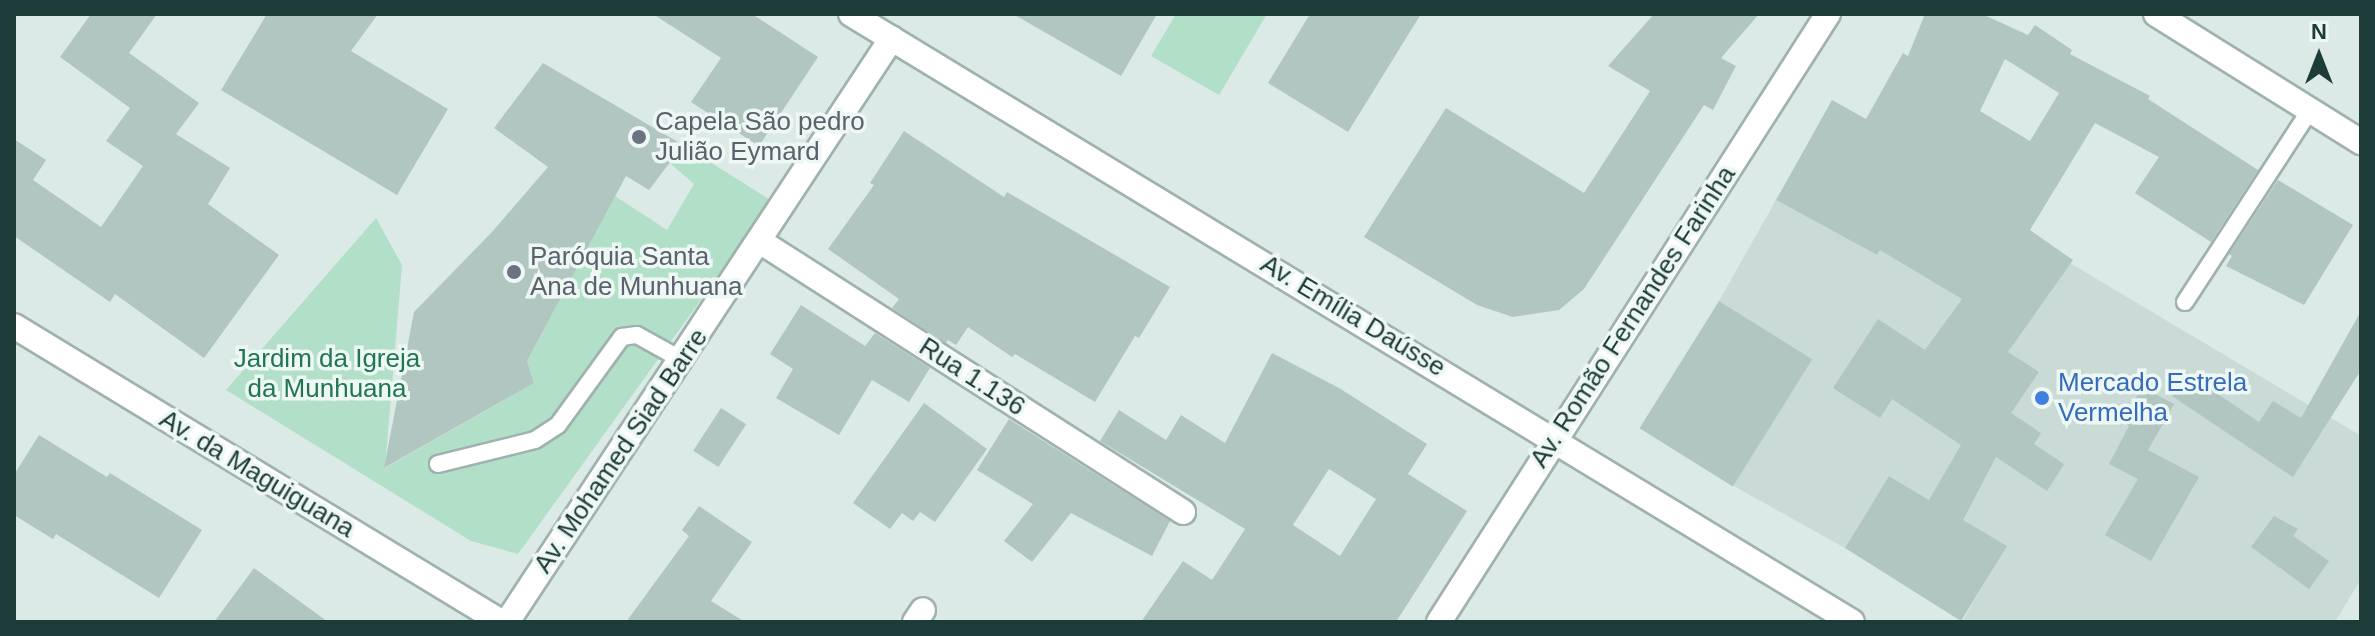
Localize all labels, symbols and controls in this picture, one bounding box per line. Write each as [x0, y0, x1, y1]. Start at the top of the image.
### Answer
north arrow [2279, 16, 2359, 96]
text: N [2311, 19, 2327, 44]
place label: Capela São pedro Julião Eymard [655, 106, 865, 168]
marker: Capela São pedro Julião Eymard [630, 128, 648, 146]
street label: Av. Romão Fernandes Farinha [1524, 160, 1742, 474]
place label: Paróquia Santa Ana de Munhuana [530, 241, 743, 302]
street label: Av. Emília Daússe [1255, 249, 1451, 383]
marker: Paróquia Santa Ana de Munhuana [505, 263, 523, 281]
street label: Av. Mohamed Siad Barre [528, 323, 714, 579]
street label: Rua 1.136 [913, 331, 1031, 423]
park label: Jardim da Igreja da Munhuana [234, 343, 420, 404]
place label: Mercado Estrela Vermelha [2058, 367, 2247, 428]
marker: Mercado Estrela Vermelha [2033, 389, 2051, 407]
street label: Av. da Maguiguana [154, 404, 360, 544]

